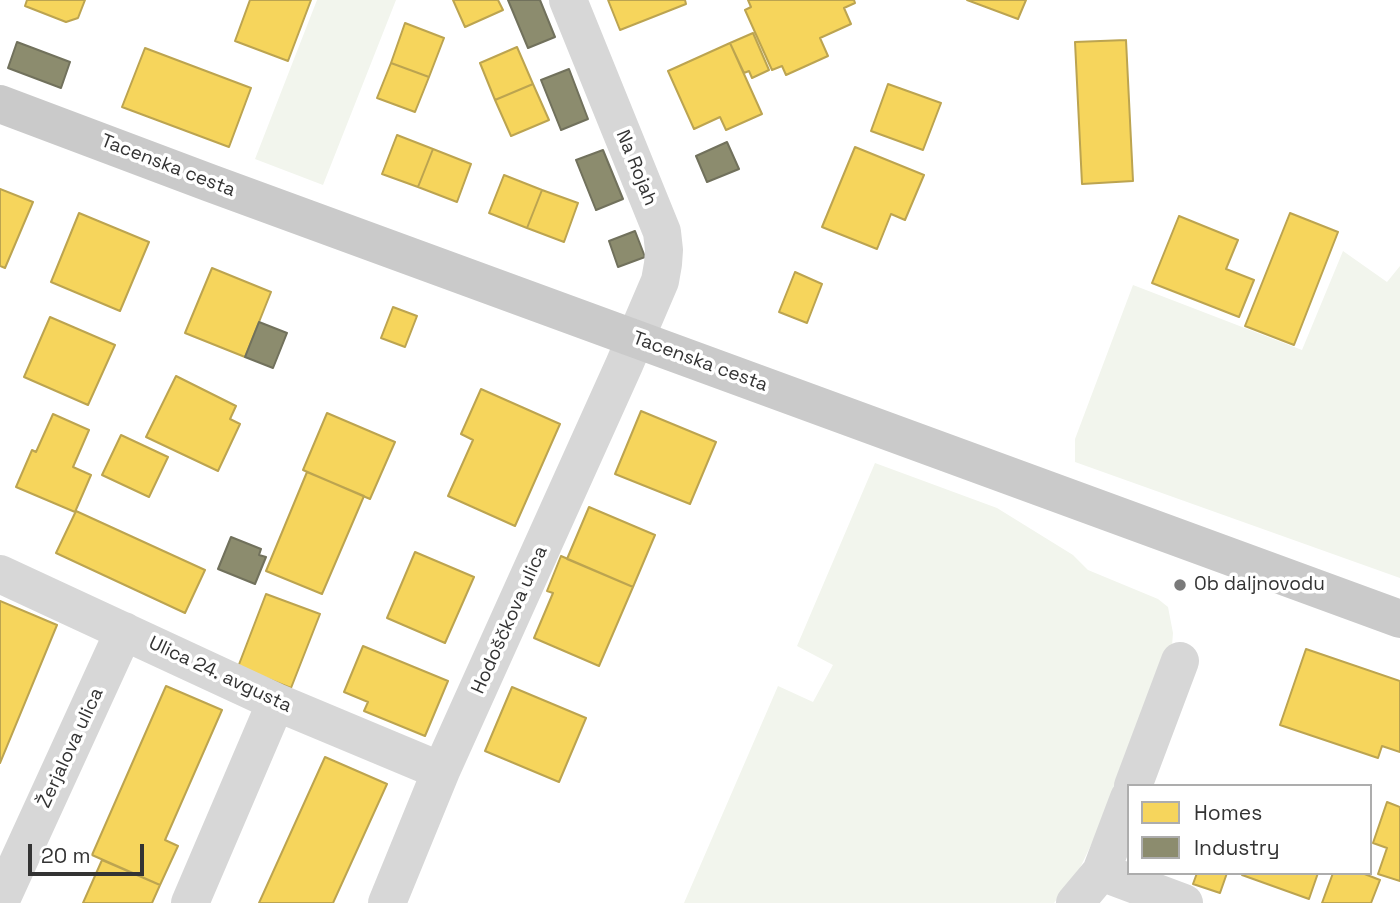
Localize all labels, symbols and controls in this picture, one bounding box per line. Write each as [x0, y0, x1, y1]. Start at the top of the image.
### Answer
street label: Na Rojah [611, 127, 661, 209]
street label: Tacenska cesta [98, 130, 238, 202]
street label: Tacenska cesta [629, 327, 771, 397]
street label: Hodoščkova ulica [467, 542, 553, 698]
place label: Ob daljnovodu [1194, 574, 1325, 596]
marker: Ob daljnovodu [1172, 577, 1188, 593]
street label: Ulica 24. avgusta [145, 632, 295, 718]
street label: Žerjalova ulica [33, 684, 109, 812]
legend [1127, 784, 1372, 875]
text: Homes [1194, 799, 1262, 826]
scale bar [32, 830, 147, 874]
text: Industry [1194, 834, 1280, 861]
text: 20 m [41, 842, 91, 869]

